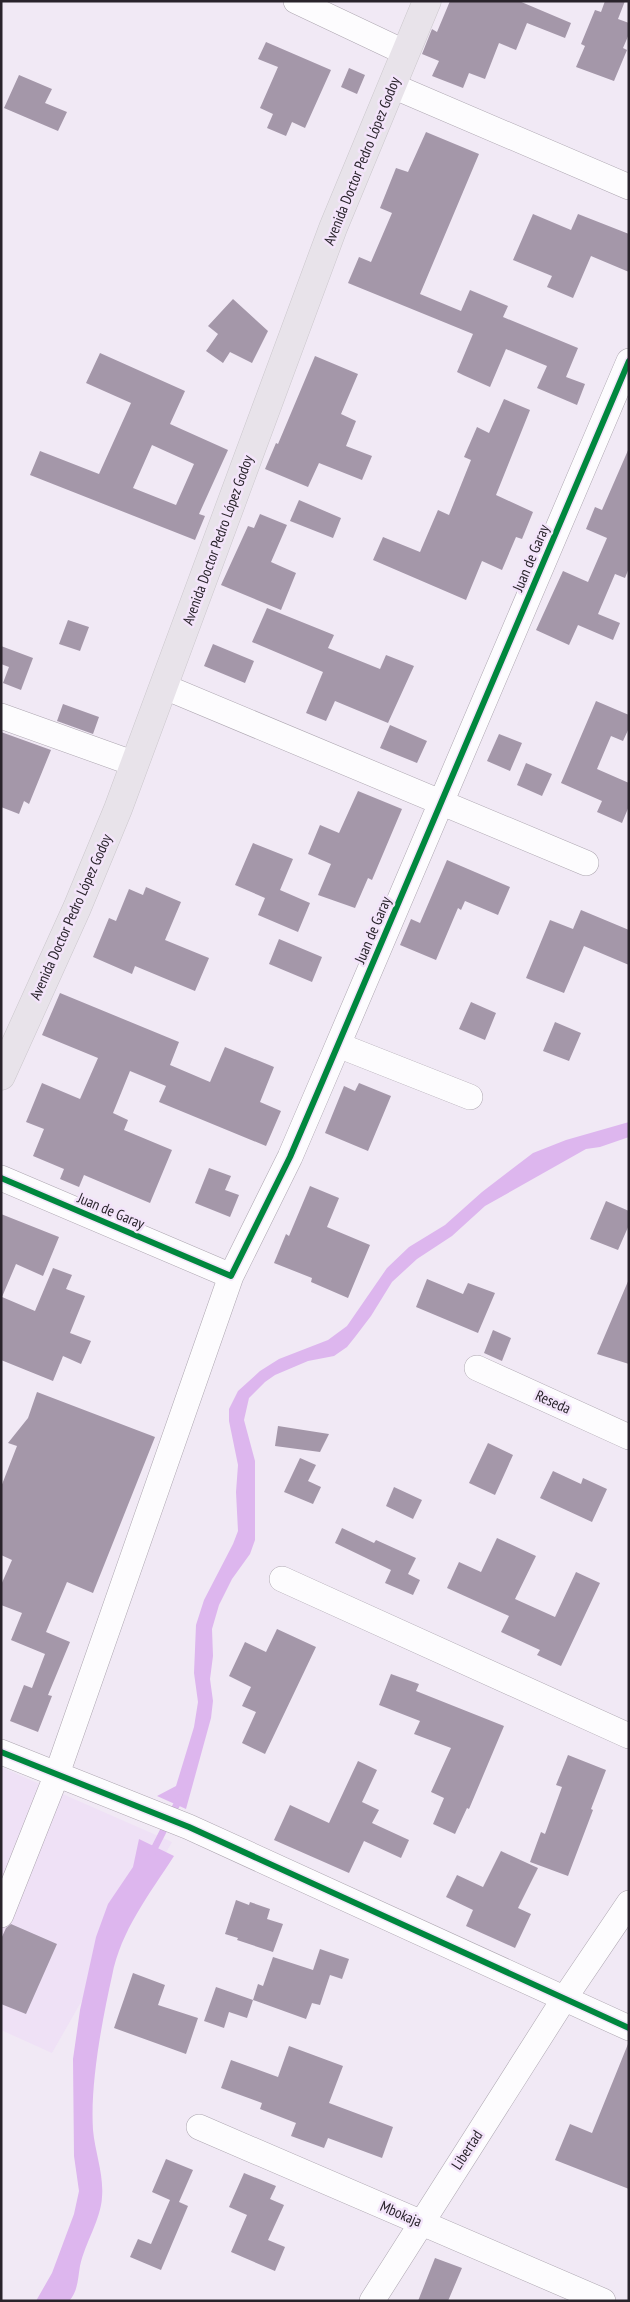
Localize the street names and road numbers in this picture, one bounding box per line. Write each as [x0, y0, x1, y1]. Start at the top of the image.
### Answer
street label: Avenida Doctor Pedro López Godoy [319, 74, 404, 248]
street label: Avenida Doctor Pedro López Godoy [178, 452, 257, 627]
street label: Juan de Garay [508, 521, 553, 595]
street label: Avenida Doctor Pedro López Godoy [25, 831, 116, 1003]
street label: Juan de Garay [350, 893, 395, 967]
street label: Juan de Garay [74, 1188, 148, 1233]
street label: Reseda [533, 1385, 574, 1418]
street label: Libertad [447, 2126, 486, 2173]
street label: Mbokaja [377, 2196, 425, 2231]

